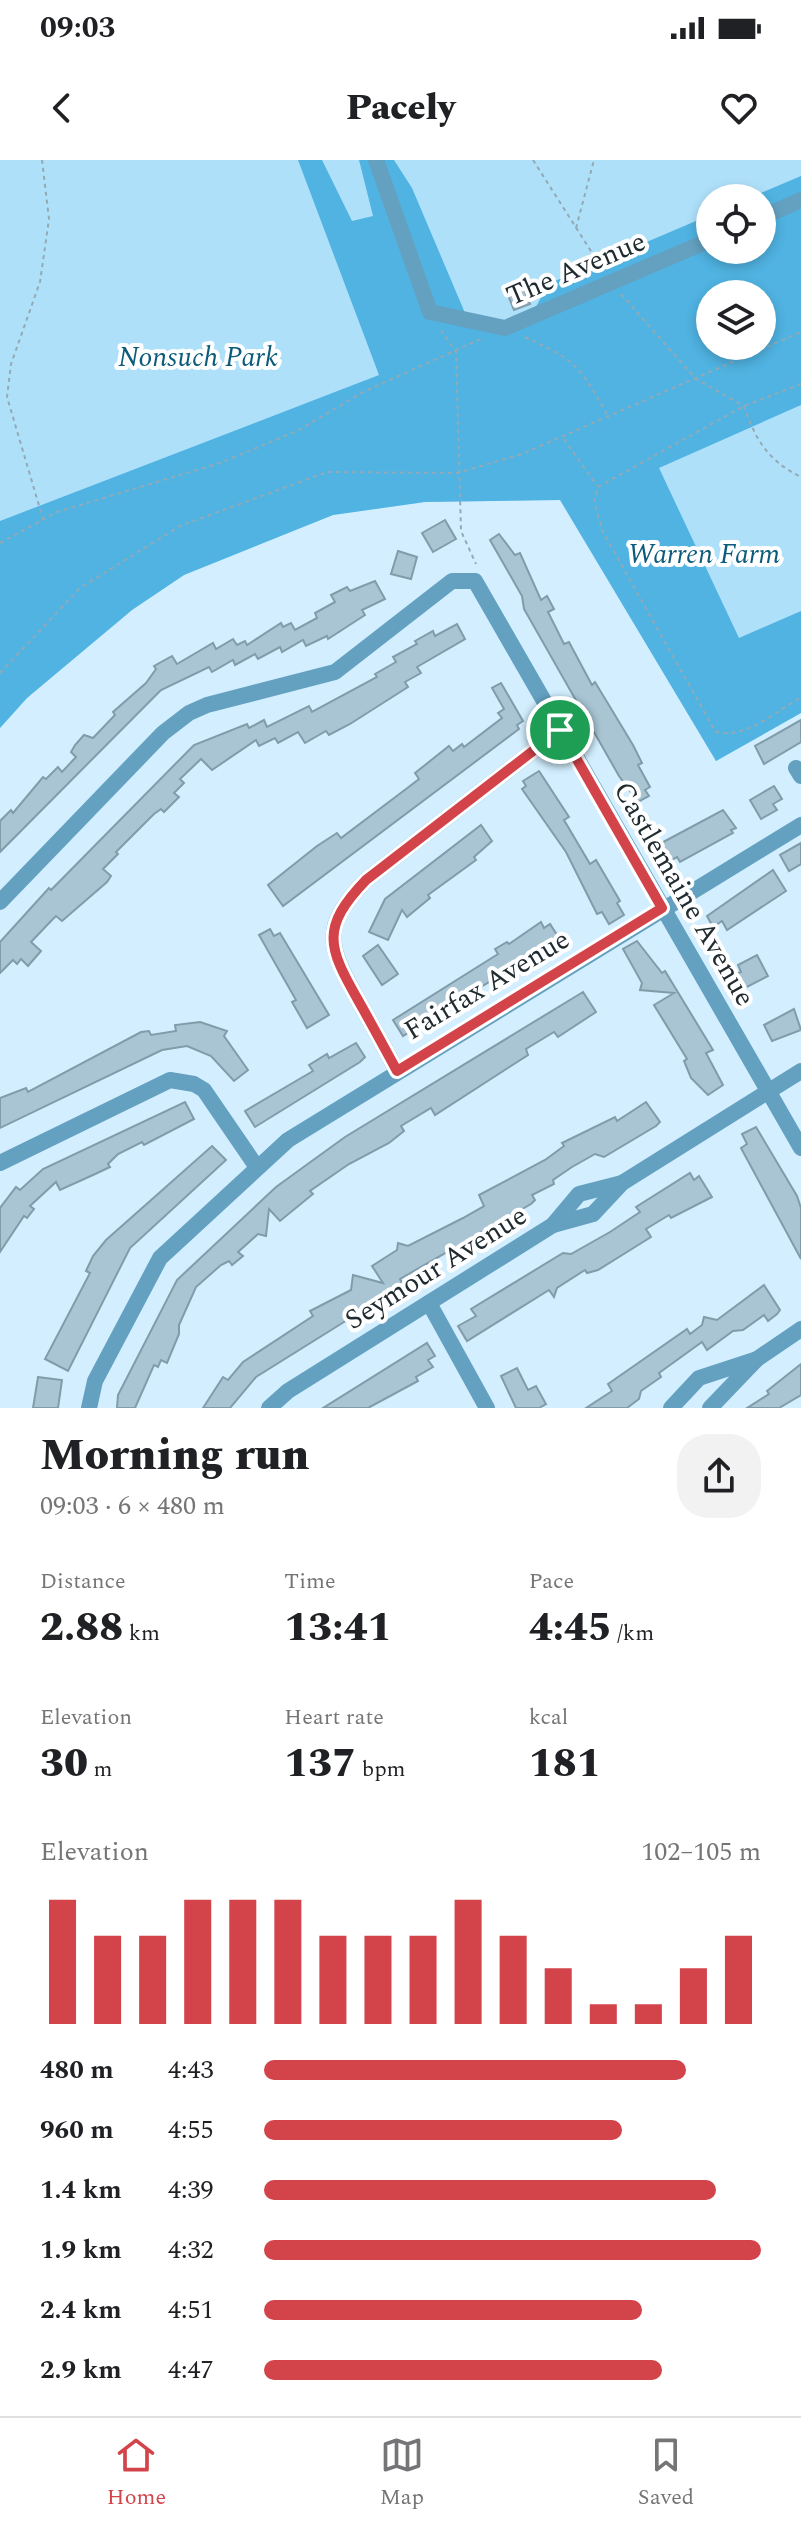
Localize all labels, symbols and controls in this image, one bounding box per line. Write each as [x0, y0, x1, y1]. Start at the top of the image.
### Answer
text: 09:03 [40, 5, 115, 51]
text: Pacely [346, 81, 455, 136]
icon: back [40, 86, 84, 130]
icon: heart [717, 86, 761, 130]
map controls [696, 184, 776, 360]
button: locate [696, 184, 776, 264]
street label: The Avenue [499, 220, 653, 318]
button: layers [696, 280, 776, 360]
park label: Nonsuch Park [118, 336, 278, 379]
park label: Warren Farm [628, 533, 781, 576]
pin [526, 696, 594, 764]
icon: arrive [538, 708, 582, 752]
street label: Castlemaine Avenue [602, 774, 766, 1014]
street label: Fairfax Avenue [396, 918, 578, 1052]
street label: Seymour Avenue [336, 1195, 536, 1341]
text: Morning run [40, 1422, 309, 1489]
button: share [677, 1434, 761, 1518]
text: 09:03 · 6 × 480 m [40, 1486, 225, 1526]
text: Distance [40, 1565, 126, 1598]
text: Time [284, 1565, 336, 1598]
text: Pace [529, 1565, 574, 1598]
text: 2.88 [40, 1598, 123, 1659]
text: 13:41 [284, 1598, 392, 1659]
text: 4:45 [529, 1598, 612, 1659]
text: km [123, 1617, 160, 1650]
text: /km [612, 1617, 654, 1650]
text: Elevation [40, 1701, 132, 1734]
text: Heart rate [284, 1701, 384, 1734]
text: kcal [529, 1701, 568, 1734]
text: 30 [40, 1734, 88, 1795]
text: 137 [284, 1734, 356, 1795]
text: 181 [529, 1734, 601, 1795]
text: m [88, 1753, 112, 1786]
text: bpm [356, 1753, 406, 1786]
text: Elevation [40, 1832, 149, 1872]
text: 102–105 m [641, 1832, 761, 1872]
text: 480 m [40, 2050, 114, 2090]
text: 4:43 [168, 2050, 214, 2090]
text: 960 m [40, 2110, 114, 2150]
text: 4:55 [168, 2110, 214, 2150]
text: 1.4 km [40, 2170, 122, 2210]
text: 4:39 [168, 2170, 214, 2210]
text: 1.9 km [40, 2230, 122, 2270]
text: 4:32 [168, 2230, 214, 2270]
text: 2.4 km [40, 2290, 122, 2330]
text: 4:51 [168, 2290, 214, 2330]
text: 2.9 km [40, 2350, 122, 2390]
text: 4:47 [168, 2350, 214, 2390]
tab: Home [107, 2433, 166, 2514]
tab: Map [380, 2433, 424, 2514]
tab: Saved [638, 2433, 694, 2514]

